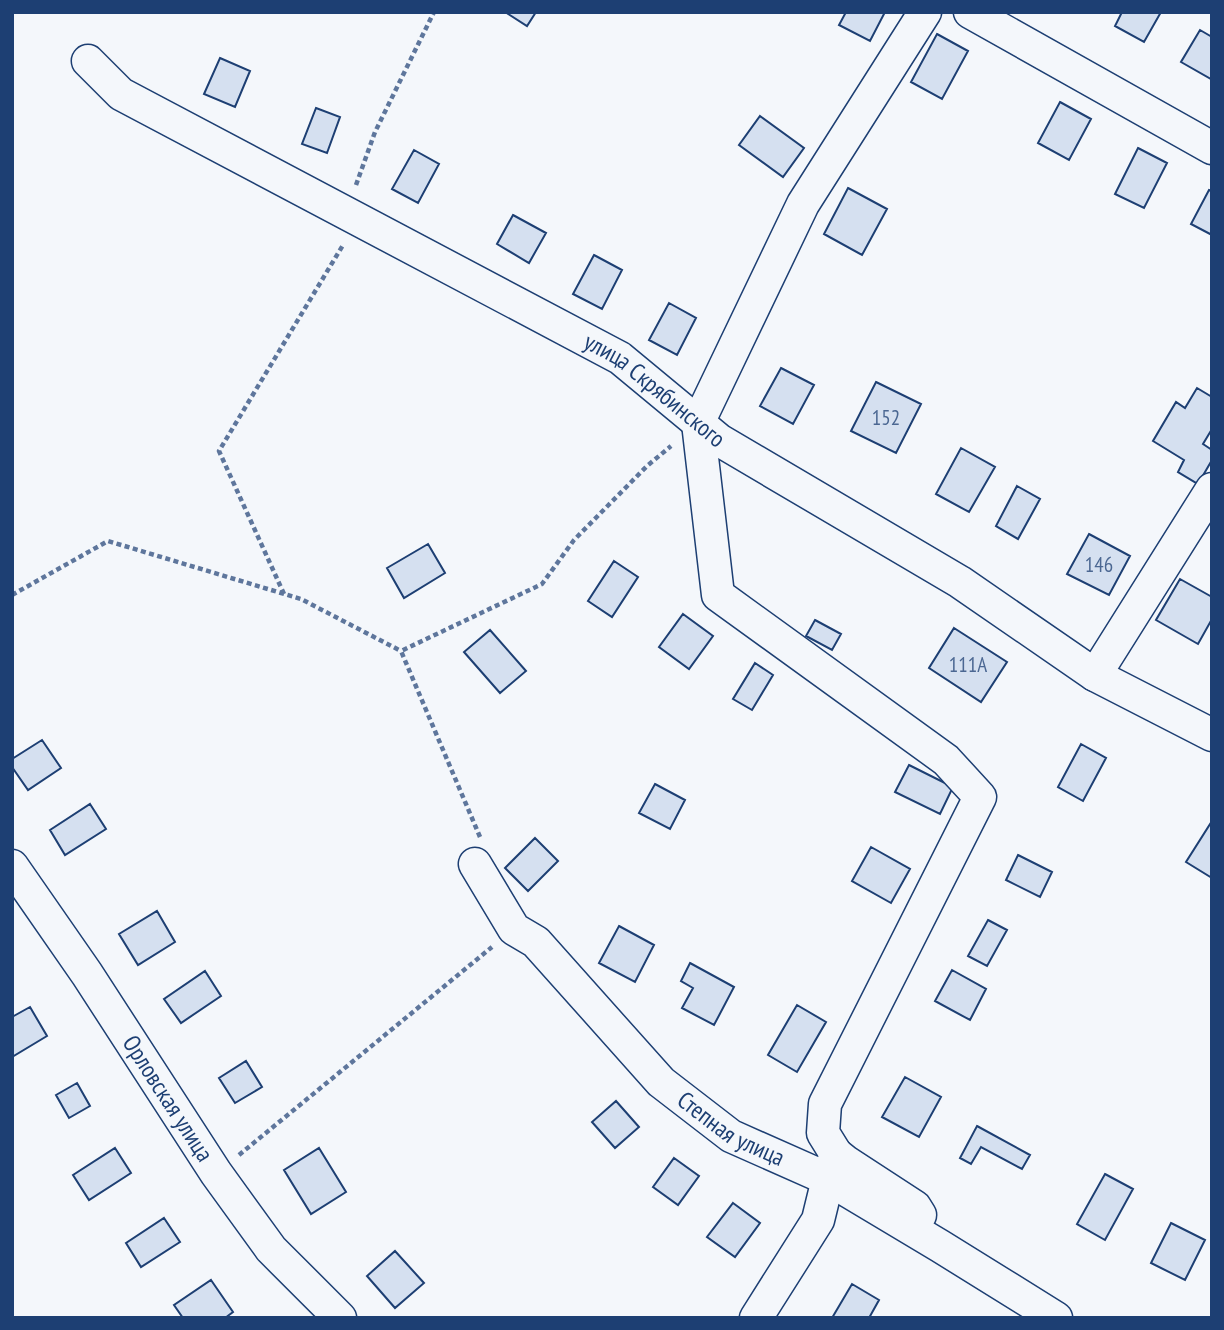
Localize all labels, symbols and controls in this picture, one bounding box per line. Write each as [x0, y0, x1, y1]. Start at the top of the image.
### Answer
street label: улица Скрябинского [579, 326, 732, 454]
house number: 152 [872, 404, 900, 431]
house number: 146 [1085, 551, 1113, 578]
house number: 111А [949, 651, 987, 678]
street label: Орловская улица [116, 1029, 221, 1167]
street label: Степная улица [671, 1084, 790, 1173]

